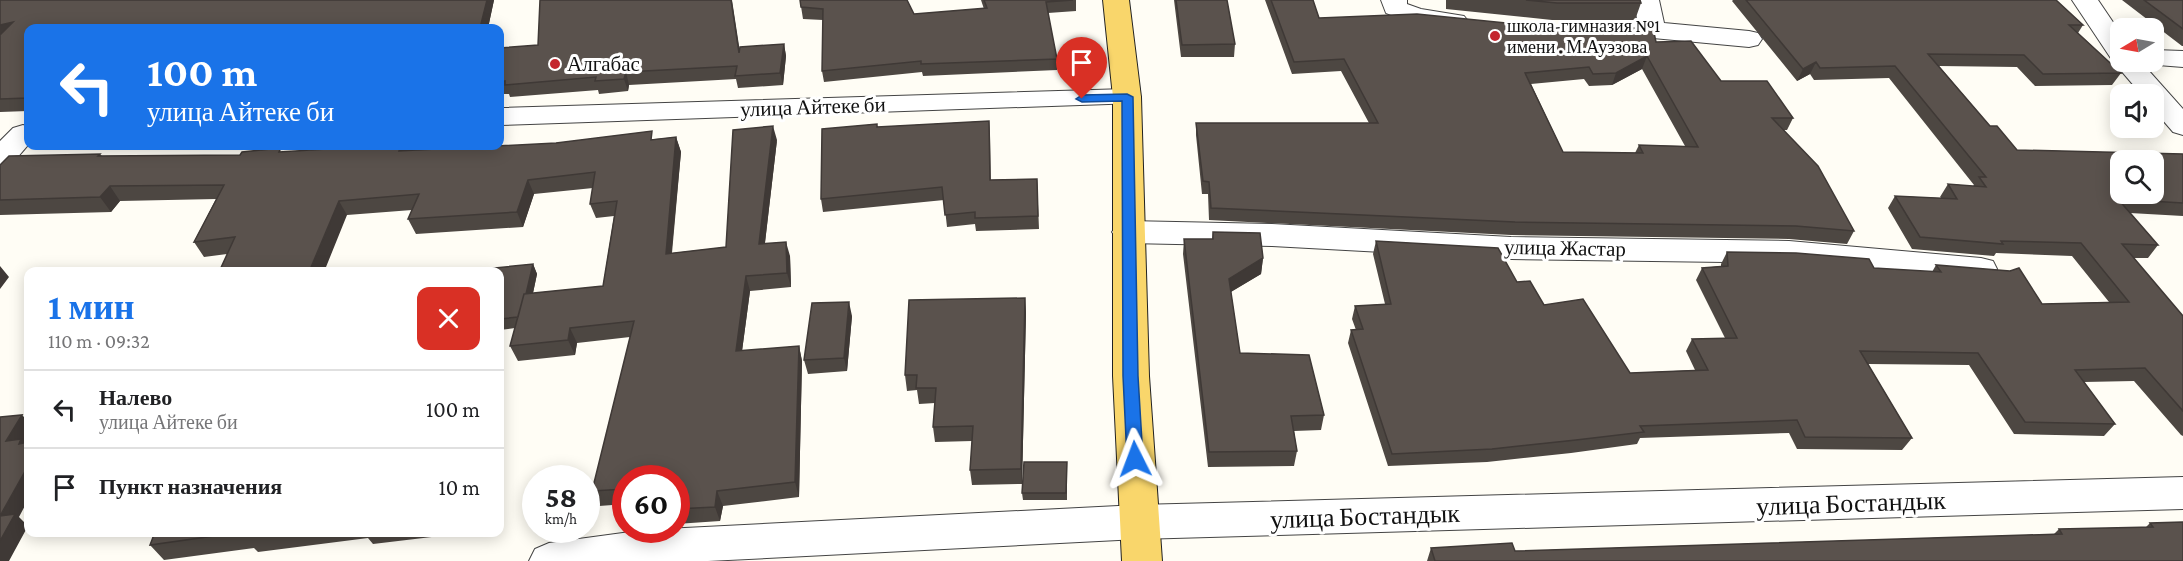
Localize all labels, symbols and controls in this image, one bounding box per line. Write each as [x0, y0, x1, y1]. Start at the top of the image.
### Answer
place label: школа-гимназия №1 имени . М.Ауэзова [1507, 16, 1660, 57]
north arrow [2110, 18, 2164, 72]
map controls [2110, 18, 2164, 204]
marker: школа-гимназия №1 имени . М.Ауэзова [1488, 29, 1502, 43]
pin [1056, 37, 1107, 99]
icon: arrive [1065, 46, 1098, 79]
icon: left [48, 48, 126, 126]
text: 100 m [147, 48, 257, 95]
place label: Алгабас [567, 52, 640, 76]
marker: Алгабас [548, 57, 562, 71]
button: sound [2110, 84, 2164, 138]
street label: улица Айтеке би [740, 92, 886, 122]
text: улица Айтеке би [147, 97, 334, 127]
button: search [2110, 150, 2164, 204]
street label: улица Жастар [1504, 235, 1626, 261]
text: 1 мин [48, 287, 134, 327]
button: close [417, 287, 480, 350]
text: 110 m · 09:32 [48, 330, 150, 352]
text: Налево [99, 385, 172, 410]
icon: left [48, 393, 81, 426]
text: 100 m [426, 397, 480, 422]
text: улица Айтеке би [99, 411, 238, 433]
position arrow [1103, 427, 1167, 491]
speed limit sign: 60 [612, 465, 690, 543]
icon: arrive [48, 471, 81, 504]
text: Пункт назначения [99, 474, 282, 499]
text: 10 m [438, 475, 480, 500]
text: 58 [545, 480, 577, 513]
street label: улица Бостандык [1756, 486, 1947, 521]
street label: улица Бостандык [1270, 499, 1461, 534]
text: km/h [545, 511, 577, 527]

